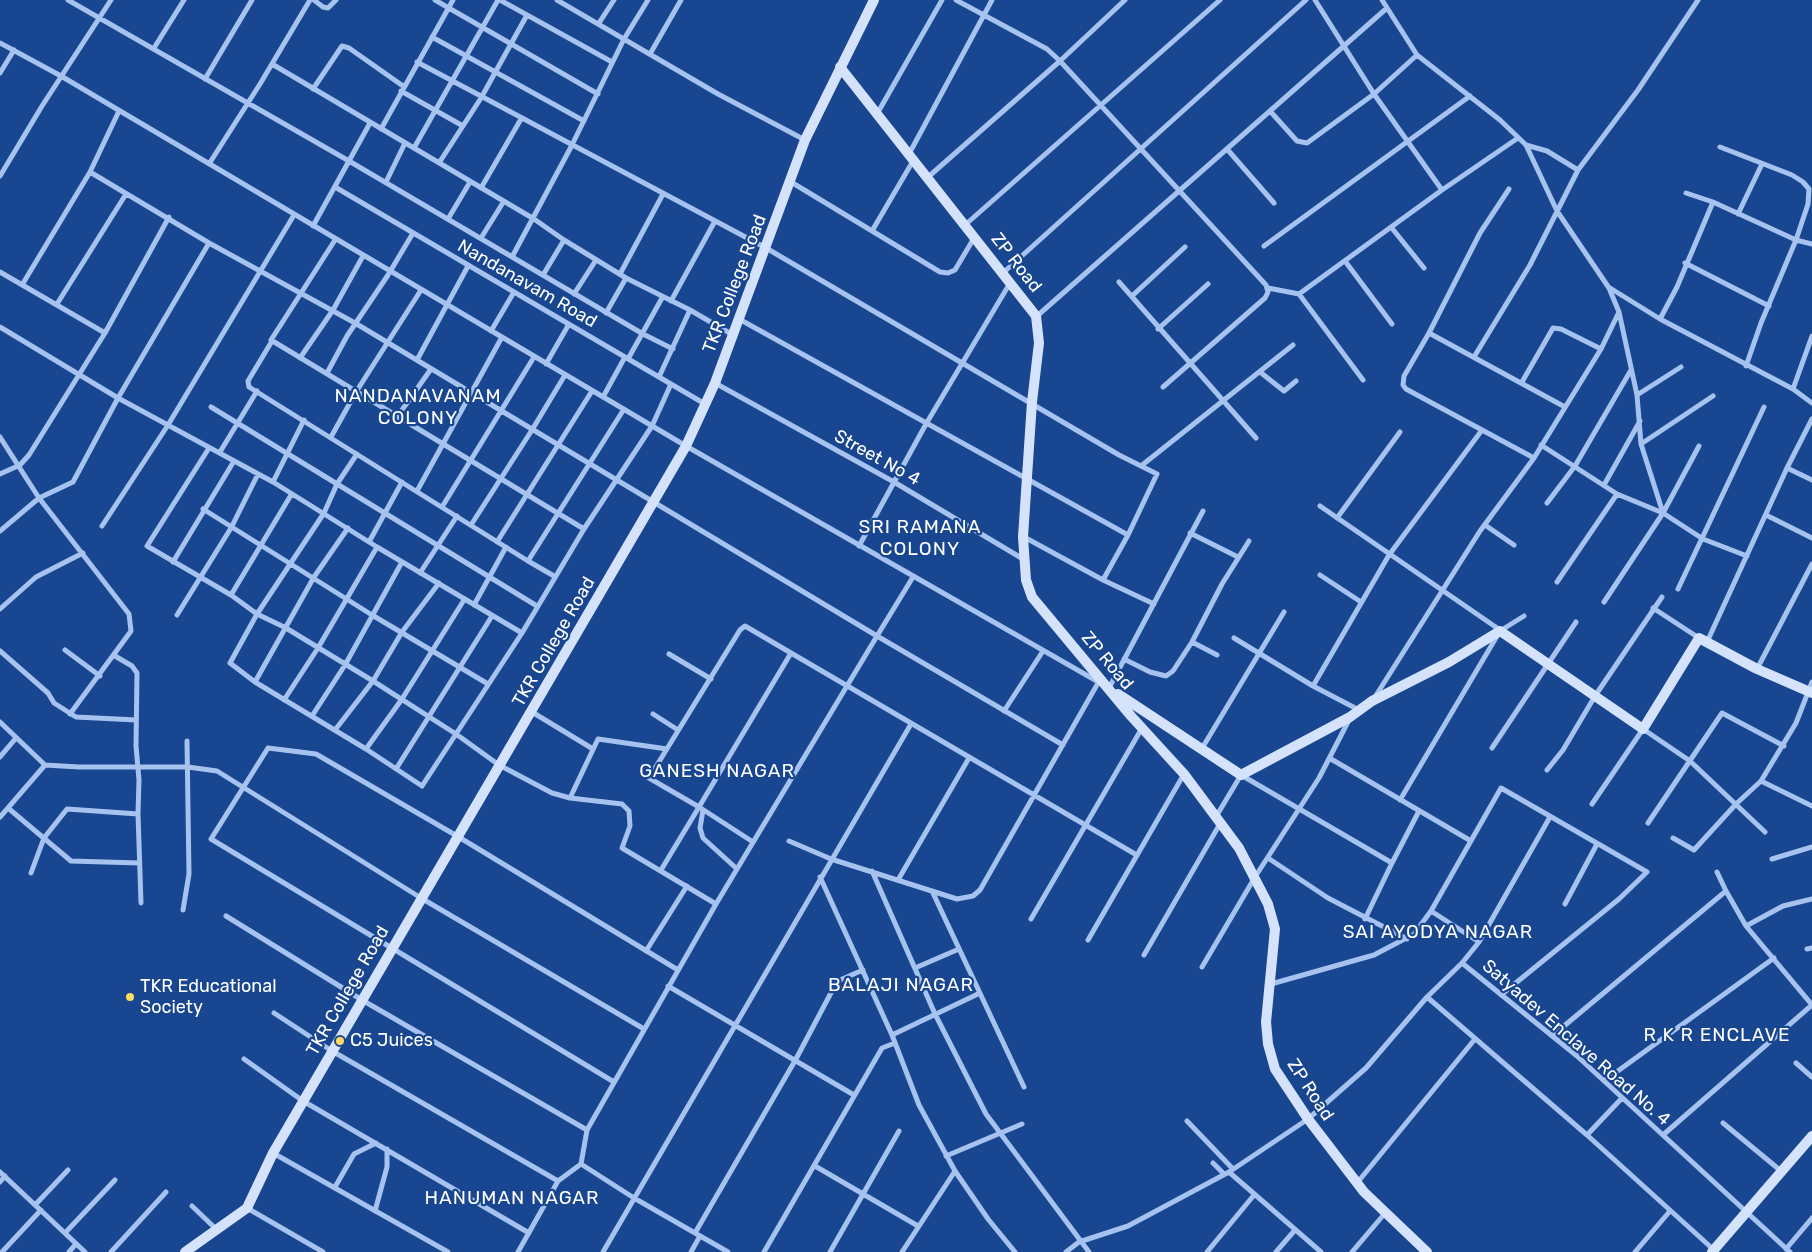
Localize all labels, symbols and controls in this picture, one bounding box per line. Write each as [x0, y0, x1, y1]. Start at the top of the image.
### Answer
street label: TKR College Road [699, 212, 771, 356]
street label: ZP Road [986, 229, 1046, 297]
street label: Nandanavam Road [453, 235, 601, 333]
district label: NANDANAVANAM COLONY [333, 386, 503, 430]
street label: Street No 4 [830, 426, 924, 490]
district label: SRI RAMANA COLONY [857, 517, 983, 561]
street label: TKR College Road [508, 573, 600, 711]
street label: ZP Road [1076, 627, 1138, 695]
district label: GANESH NAGAR [638, 761, 796, 783]
street label: TKR College Road [302, 922, 394, 1060]
district label: SAI AYODYA NAGAR [1341, 922, 1535, 944]
street label: Satyadev Enclave Road No. 4 [1477, 955, 1675, 1131]
district label: BALAJI NAGAR [827, 975, 975, 997]
place label: TKR Educational Society [140, 976, 277, 1019]
marker: TKR Educational Society [124, 991, 136, 1003]
district label: R K R ENCLAVE [1642, 1025, 1792, 1047]
place label: C5 Juices [350, 1030, 433, 1052]
marker: C5 Juices [334, 1035, 346, 1047]
street label: ZP Road [1282, 1055, 1338, 1125]
district label: HANUMAN NAGAR [423, 1188, 601, 1210]

